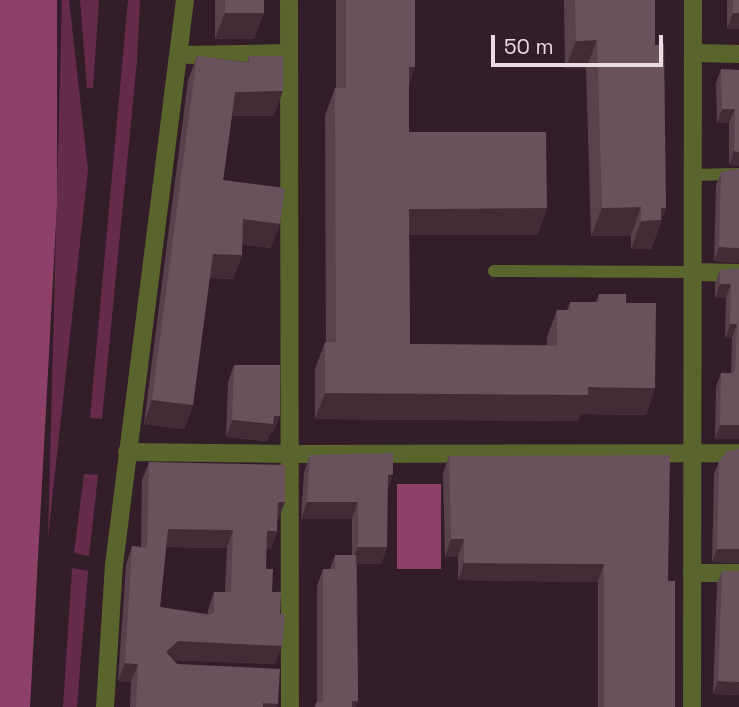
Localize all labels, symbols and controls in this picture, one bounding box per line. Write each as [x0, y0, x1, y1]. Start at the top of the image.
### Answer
scale bar [494, 21, 666, 65]
text: 50 m [504, 33, 554, 60]

